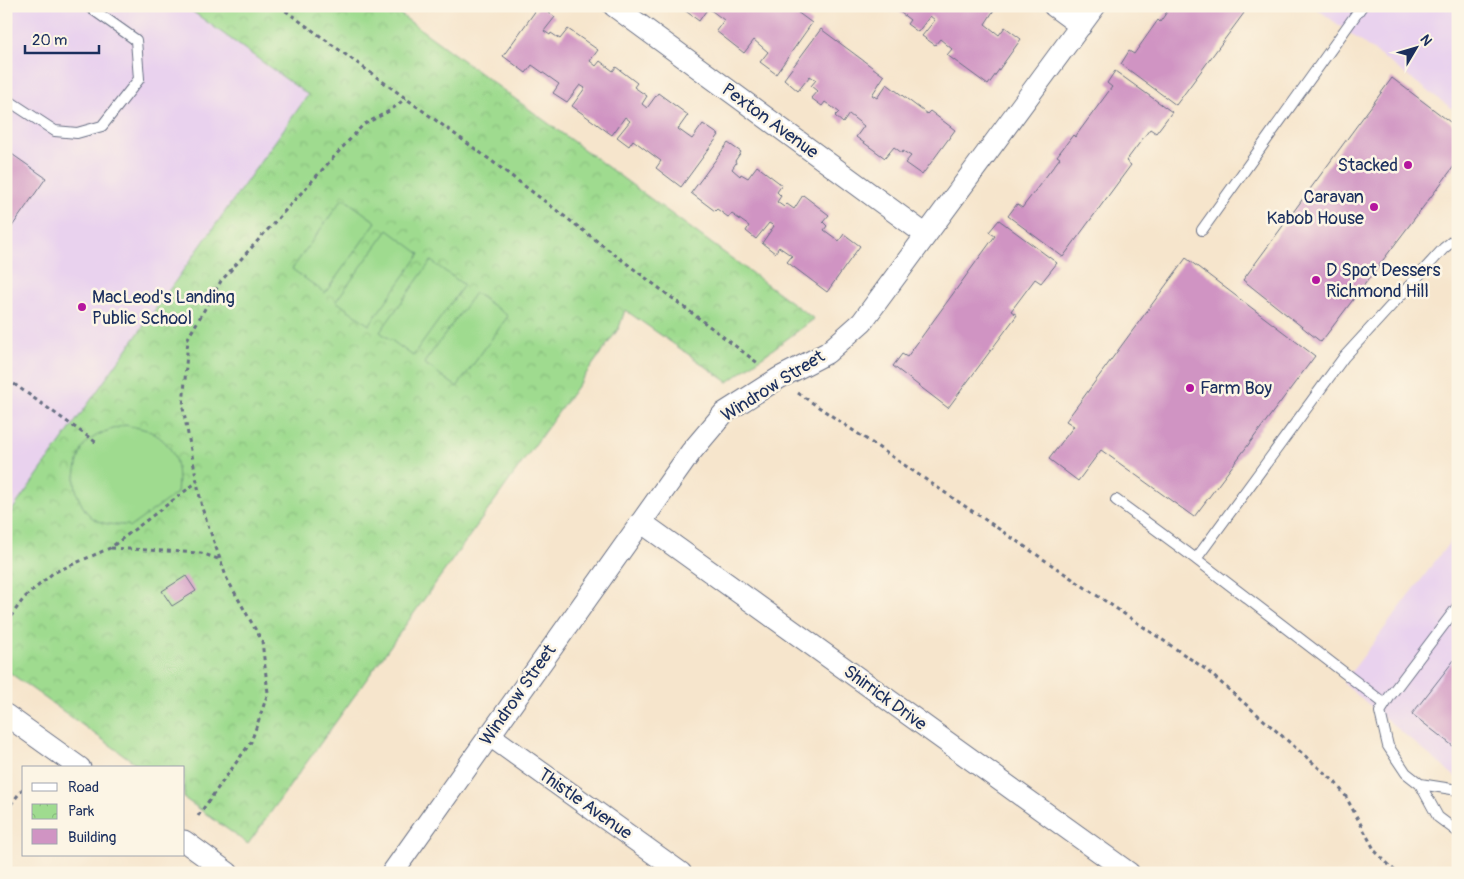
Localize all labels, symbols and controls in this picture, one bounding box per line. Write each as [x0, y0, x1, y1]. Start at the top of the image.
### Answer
scale bar [25, 22, 99, 54]
north arrow [1392, 22, 1442, 72]
text: 20 m [32, 31, 67, 50]
text: N [1416, 31, 1435, 49]
street label: Pexton Avenue [717, 78, 823, 164]
place label: Stacked [1338, 154, 1398, 177]
marker: Stacked [1402, 159, 1414, 171]
place label: Caravan Kabob House [1266, 186, 1364, 230]
marker: Caravan Kabob House [1368, 201, 1380, 213]
place label: D Spot Dessers Richmond Hill [1326, 259, 1441, 303]
marker: D Spot Dessers Richmond Hill [1310, 274, 1322, 286]
place label: MacLeod's Landing Public School [92, 286, 235, 330]
marker: MacLeod's Landing Public School [76, 301, 88, 313]
street label: Windrow Street [717, 345, 830, 427]
place label: Farm Boy [1200, 377, 1272, 400]
marker: Farm Boy [1184, 382, 1196, 394]
street label: Windrow Street [475, 640, 562, 750]
street label: Shirrick Drive [839, 660, 931, 736]
street label: Thistle Avenue [534, 763, 637, 845]
legend [22, 766, 185, 856]
text: Road [68, 778, 99, 797]
text: Park [68, 802, 95, 821]
text: Building [68, 828, 116, 847]

